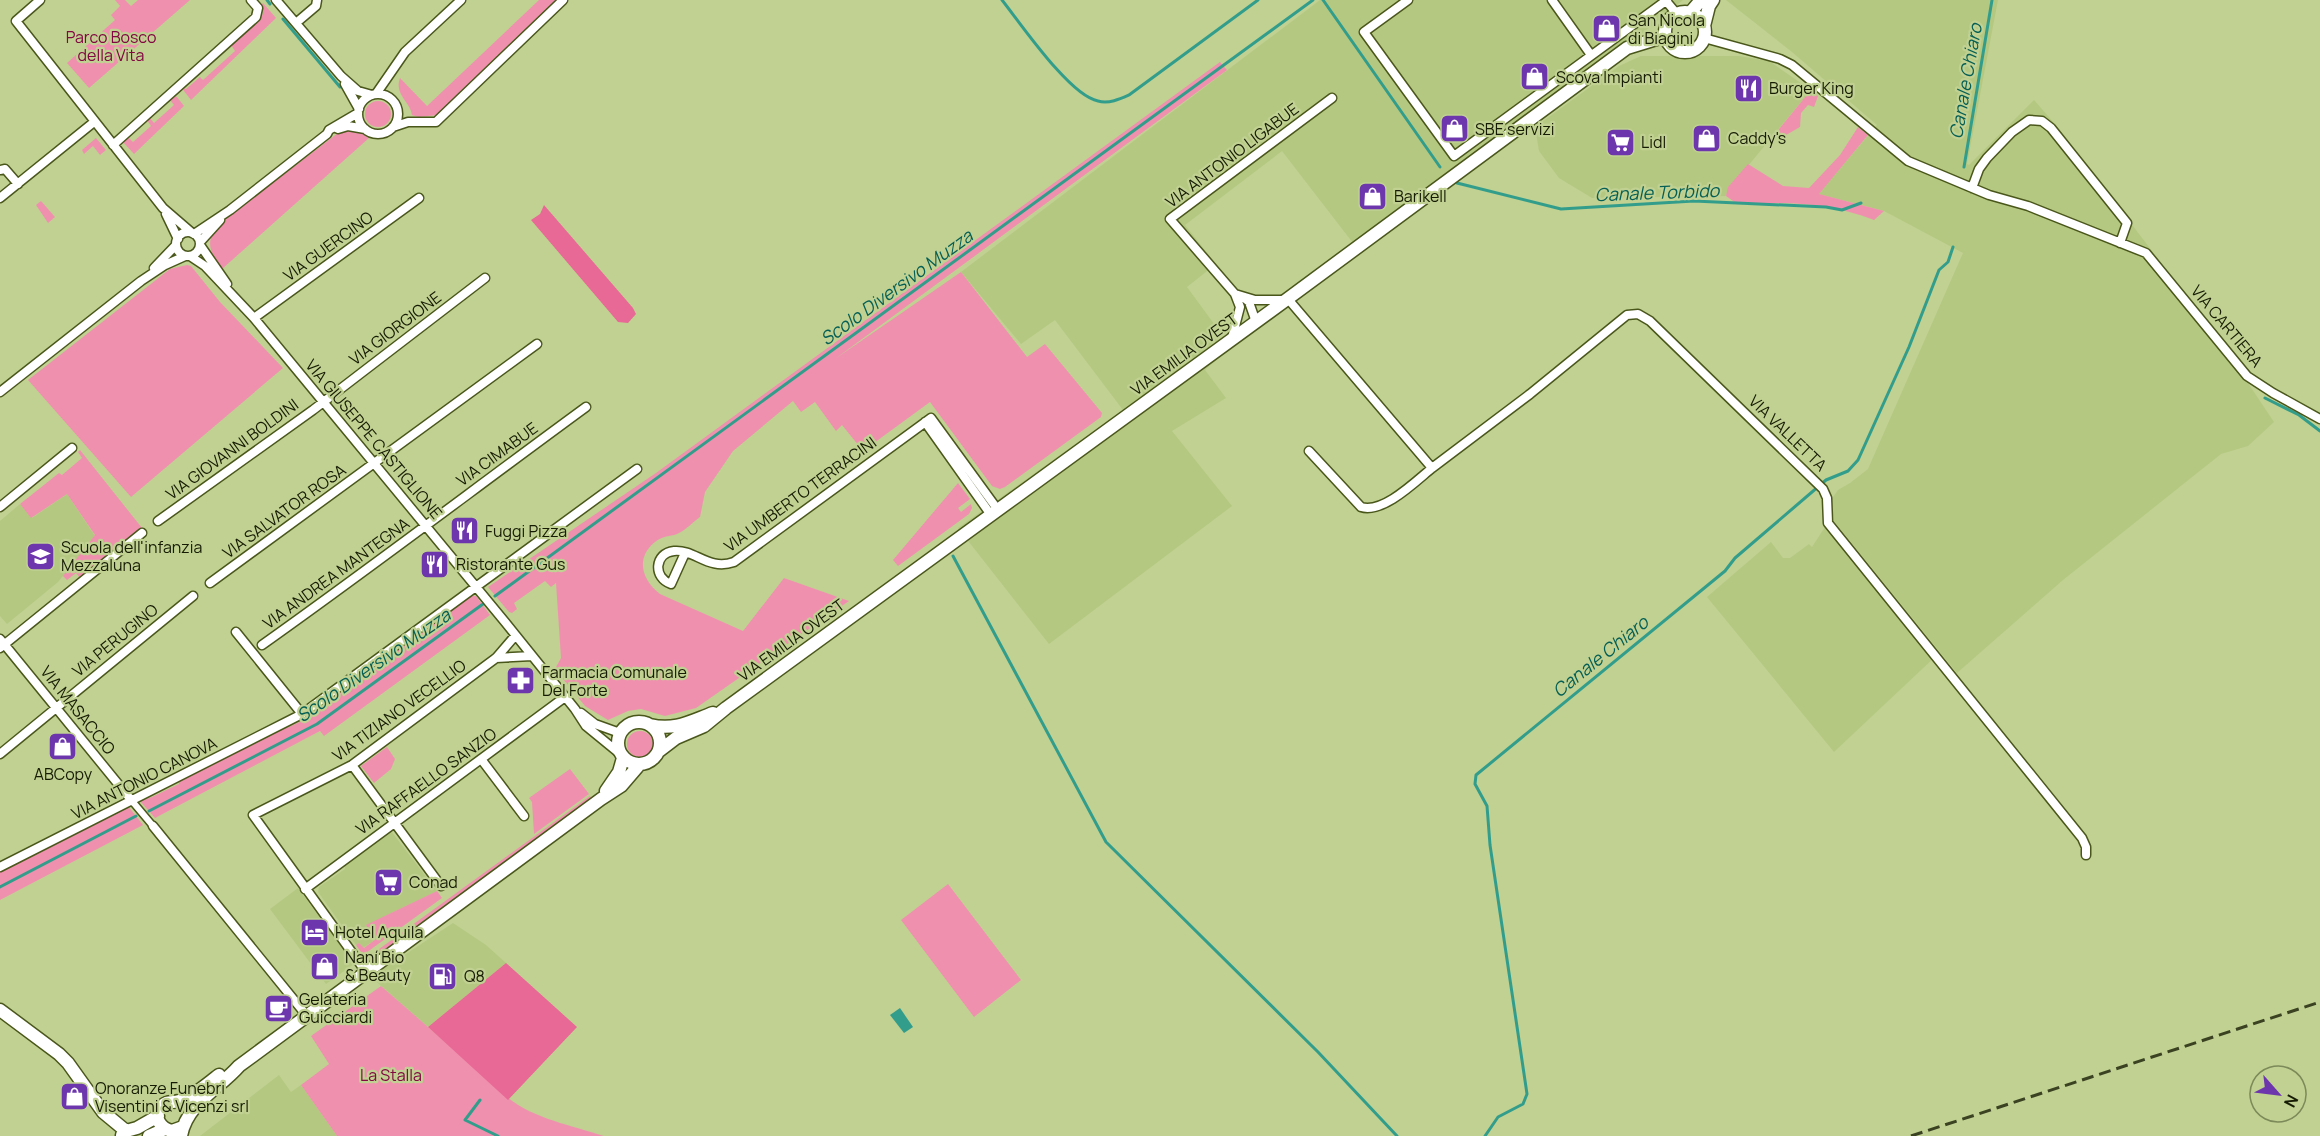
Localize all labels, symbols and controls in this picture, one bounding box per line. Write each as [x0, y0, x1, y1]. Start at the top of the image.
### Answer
place label: San Nicola di Biagini [1628, 9, 1705, 49]
shop icon: San Nicola di Biagini [1591, 13, 1623, 45]
water label: Canale Chiaro [1943, 20, 1987, 141]
park label: Parco Bosco della Vita [66, 26, 156, 66]
shop icon: Scova Impianti [1519, 61, 1551, 93]
place label: Scova Impianti [1556, 66, 1662, 88]
restaurant icon: Burger King [1732, 72, 1764, 104]
place label: Burger King [1769, 77, 1854, 99]
street label: VIA ANTONIO LIGABUE [1161, 98, 1303, 212]
shop icon: SBE servizi [1438, 113, 1470, 145]
place label: SBE servizi [1475, 118, 1555, 140]
shop icon: Caddy's [1691, 122, 1723, 154]
supermarket icon: Lidl [1604, 126, 1636, 158]
place label: Caddy's [1728, 127, 1786, 149]
place label: Lidl [1641, 131, 1666, 153]
water label: Canale Torbido [1594, 178, 1721, 206]
shop icon: Barikell [1357, 180, 1389, 212]
place label: Barikell [1394, 185, 1447, 207]
street label: VIA GUERCINO [279, 206, 378, 286]
water label: Scolo Diversivo Muzza [815, 223, 978, 350]
street label: VIA CARTIERA [2186, 280, 2268, 372]
street label: VIA GIORGIONE [344, 286, 446, 370]
street label: VIA EMILIA OVEST [1126, 307, 1242, 400]
street label: VIA GIUSEPPE CASTIGLIONE [301, 355, 447, 523]
street label: VIA VALLETTA [1744, 390, 1832, 476]
street label: VIA GIOVANNI BOLDINI [161, 393, 303, 505]
street label: VIA CIMABUE [452, 417, 542, 491]
street label: VIA UMBERTO TERRACINI [719, 431, 881, 557]
street label: VIA SALVATOR ROSA [218, 459, 350, 563]
street label: VIA ANDREA MANTEGNA [258, 512, 414, 634]
restaurant icon: Fuggi Pizza [448, 515, 480, 547]
place label: Fuggi Pizza [485, 520, 567, 542]
place label: Scuola dell'infanzia Mezzaluna [61, 536, 202, 576]
school or university icon: Scuola dell'infanzia Mezzaluna [24, 540, 56, 572]
restaurant icon: Ristorante Gus [419, 548, 451, 580]
place label: Ristorante Gus [456, 553, 565, 575]
street label: VIA EMILIA OVEST [733, 593, 849, 686]
street label: VIA PERUGINO [68, 598, 163, 681]
water label: Scolo Diversivo Muzza [291, 602, 456, 727]
water label: Canale Chiaro [1547, 609, 1654, 702]
street label: VIA TIZIANO VECELLIO [328, 654, 471, 766]
street label: VIA MASACCIO [36, 661, 121, 759]
place label: Farmacia Comunale Del Forte [542, 661, 687, 701]
pharmacy icon: Farmacia Comunale Del Forte [505, 665, 537, 697]
street label: VIA RAFFAELLO SANZIO [351, 722, 501, 840]
shop icon: ABCopy [47, 730, 79, 762]
street label: VIA ANTONIO CANOVA [68, 732, 220, 824]
place label: ABCopy [34, 763, 93, 785]
supermarket icon: Conad [372, 866, 404, 898]
place label: Conad [409, 871, 458, 893]
hotel icon: Hotel Aquila [298, 916, 330, 948]
place label: Hotel Aquila [335, 921, 423, 943]
place label: Naní Bio & Beauty [345, 946, 411, 986]
shop icon: Naní Bio & Beauty [308, 950, 340, 982]
fuel station icon: Q8 [427, 960, 459, 992]
place label: Q8 [464, 965, 485, 987]
place label: Gelateria Guicciardi [299, 988, 372, 1028]
cafe icon: Gelateria Guicciardi [262, 992, 294, 1024]
park label: La Stalla [360, 1064, 422, 1086]
north arrow [2248, 1064, 2308, 1124]
place label: Onoranze Funebri Visentini & Vicenzi srl [95, 1077, 249, 1117]
shop icon: Onoranze Funebri Visentini & Vicenzi srl [58, 1081, 90, 1113]
text: N [2279, 1091, 2304, 1111]

